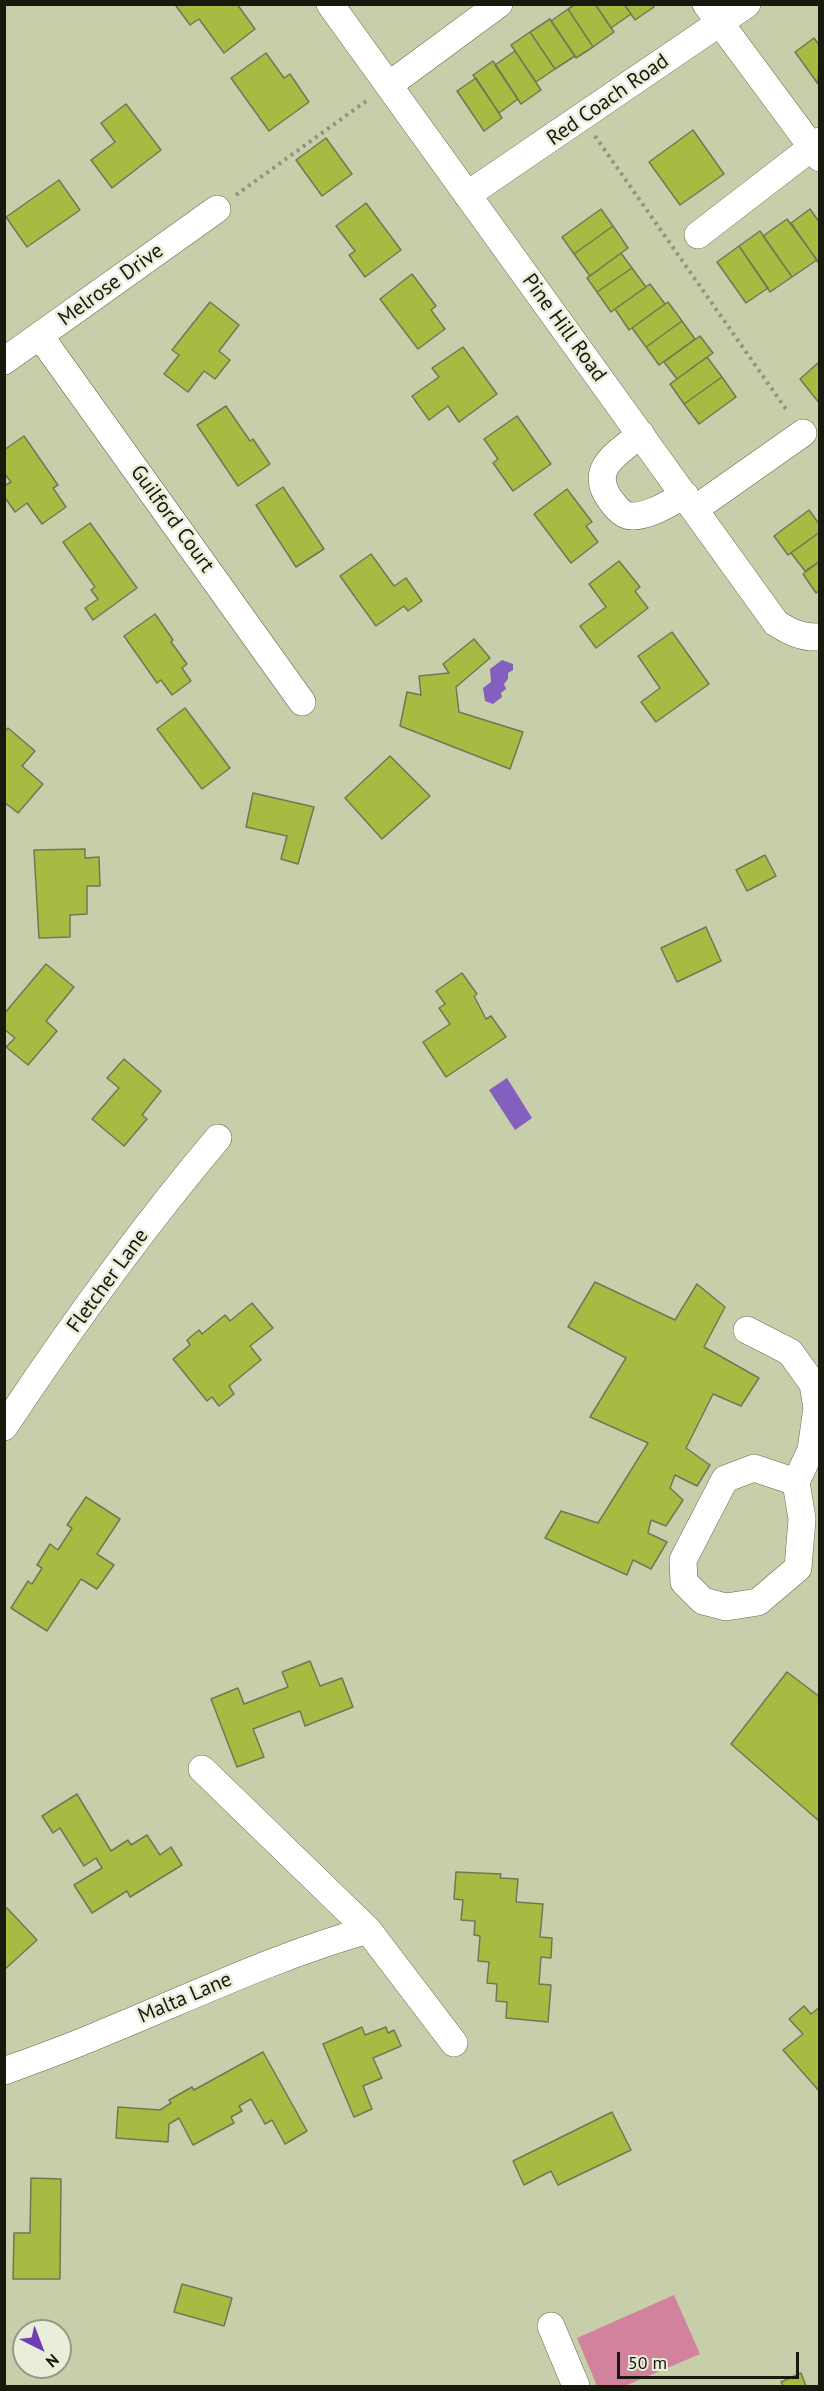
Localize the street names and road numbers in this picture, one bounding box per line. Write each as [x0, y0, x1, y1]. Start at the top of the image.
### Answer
street label: Red Coach Road [542, 49, 674, 151]
street label: Melrose Drive [53, 238, 169, 332]
street label: Pine Hill Road [516, 269, 612, 387]
street label: Guilford Court [125, 460, 219, 578]
street label: Fletcher Lane [62, 1224, 154, 1338]
street label: Malta Lane [134, 1967, 236, 2029]

